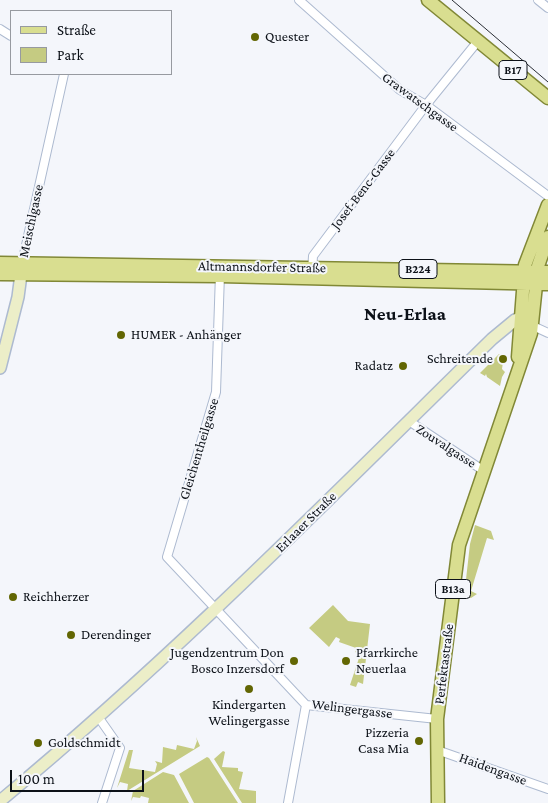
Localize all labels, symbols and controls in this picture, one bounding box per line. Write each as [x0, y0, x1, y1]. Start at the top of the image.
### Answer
legend [10, 10, 172, 75]
text: Straße [57, 22, 96, 38]
place label: Quester [265, 29, 309, 45]
marker: Quester [249, 31, 261, 43]
text: Park [57, 47, 84, 63]
road number: B17 [499, 60, 527, 80]
street label: Grawatschgasse [379, 69, 461, 135]
street label: Josef-Benc-Gasse [327, 145, 399, 233]
street label: Meischlgasse [15, 183, 47, 259]
street label: Altmannsdorfer Straße [198, 257, 326, 277]
road number: B224 [399, 260, 437, 278]
district label: Neu-Erlaa [364, 303, 446, 325]
place label: HUMER - Anhänger [131, 327, 241, 343]
marker: HUMER - Anhänger [115, 329, 127, 341]
place label: Schreitende [427, 351, 493, 367]
marker: Schreitende [497, 353, 509, 365]
place label: Radatz [355, 358, 393, 374]
marker: Radatz [397, 360, 409, 372]
street label: Gleichentheilgasse [176, 396, 222, 502]
street label: Zouvalgasse [413, 420, 479, 472]
street label: Erlaaer Straße [272, 488, 340, 556]
road number: B13a [436, 580, 470, 598]
place label: Reichherzer [23, 589, 89, 605]
marker: Reichherzer [7, 591, 19, 603]
street label: Perfektastraße [431, 623, 457, 705]
place label: Derendinger [81, 627, 151, 643]
marker: Derendinger [65, 629, 77, 641]
place label: Jugendzentrum Don Bosco Inzersdorf [170, 645, 284, 678]
place label: Pfarrkirche Neuerlaa [356, 645, 418, 678]
marker: Jugendzentrum Don Bosco Inzersdorf [288, 655, 300, 667]
marker: Pfarrkirche Neuerlaa [340, 655, 352, 667]
marker: Kindergarten Welingergasse [243, 683, 255, 695]
street label: Welingergasse [311, 696, 393, 722]
place label: Kindergarten Welingergasse [208, 697, 290, 730]
place label: Pizzeria Casa Mia [358, 725, 409, 758]
place label: Goldschmidt [48, 735, 121, 751]
marker: Pizzeria Casa Mia [413, 735, 425, 747]
marker: Goldschmidt [32, 737, 44, 749]
street label: Haidengasse [457, 749, 529, 789]
scale bar [12, 760, 146, 792]
text: 100 m [18, 771, 55, 787]

